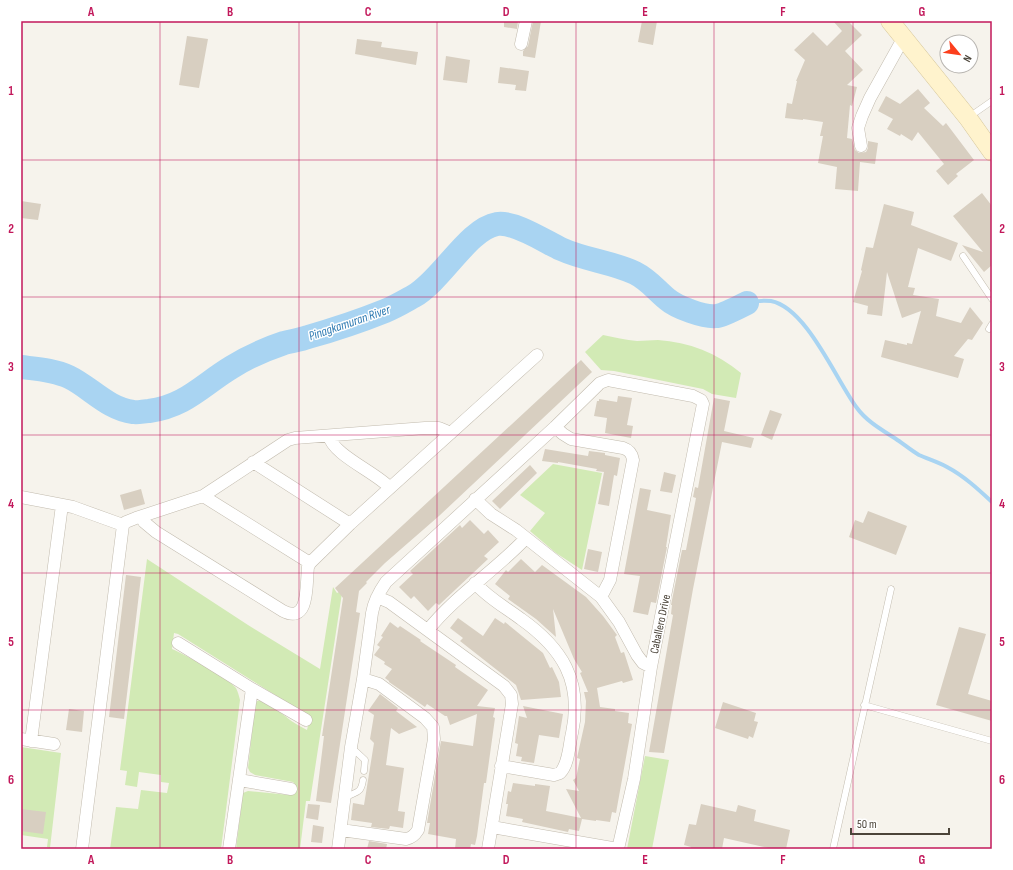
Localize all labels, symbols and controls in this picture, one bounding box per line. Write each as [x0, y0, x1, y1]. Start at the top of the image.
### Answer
text: A [87, 4, 95, 20]
text: B [227, 4, 233, 20]
text: C [365, 4, 372, 20]
text: D [503, 4, 510, 20]
text: E [642, 4, 648, 20]
text: F [780, 4, 786, 20]
text: G [919, 4, 926, 20]
north arrow [939, 34, 979, 74]
text: N [960, 53, 974, 64]
text: 1 [8, 83, 14, 99]
text: 1 [999, 83, 1005, 99]
text: 2 [8, 221, 14, 237]
text: 2 [999, 221, 1005, 237]
water label: Pinagkamuran River [306, 301, 393, 344]
text: 3 [8, 359, 14, 375]
text: 3 [999, 359, 1005, 375]
text: 4 [8, 496, 14, 512]
text: 4 [999, 496, 1005, 512]
street label: Caballero Drive [647, 593, 674, 655]
text: 5 [8, 634, 14, 650]
text: 5 [999, 634, 1005, 650]
text: 6 [8, 772, 14, 788]
text: 6 [999, 772, 1005, 788]
scale bar [851, 810, 949, 836]
text: 50 m [857, 817, 877, 832]
text: A [87, 852, 95, 868]
text: B [227, 852, 233, 868]
text: C [365, 852, 372, 868]
text: D [503, 852, 510, 868]
text: E [642, 852, 648, 868]
text: F [780, 852, 786, 868]
text: G [919, 852, 926, 868]

